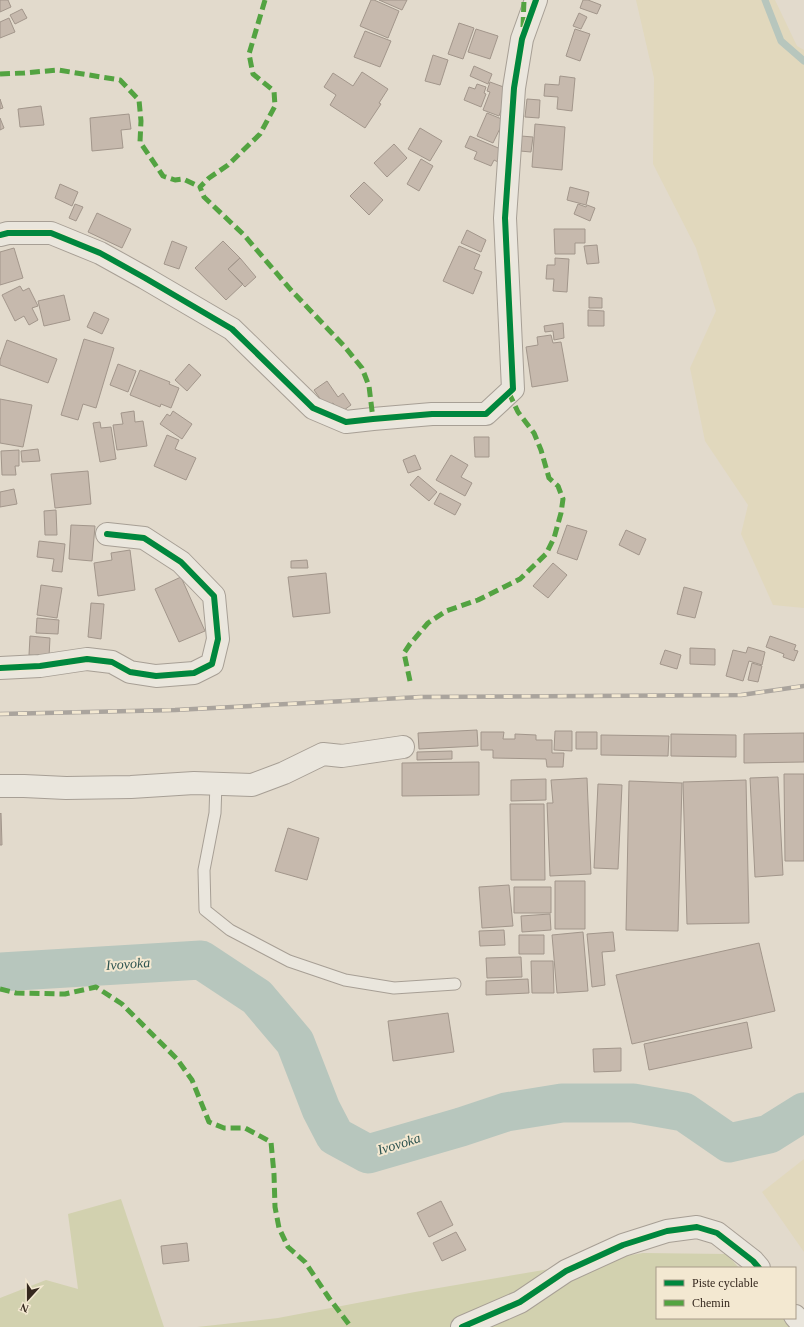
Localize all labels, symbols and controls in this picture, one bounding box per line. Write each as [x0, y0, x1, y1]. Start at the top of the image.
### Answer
water label: Ivovoka [104, 955, 151, 973]
water label: Ivovoka [375, 1130, 422, 1158]
legend [656, 1267, 796, 1319]
text: Piste cyclable [692, 1276, 758, 1290]
north arrow [8, 1279, 48, 1319]
text: Chemin [692, 1296, 730, 1310]
text: N [19, 1301, 30, 1315]

